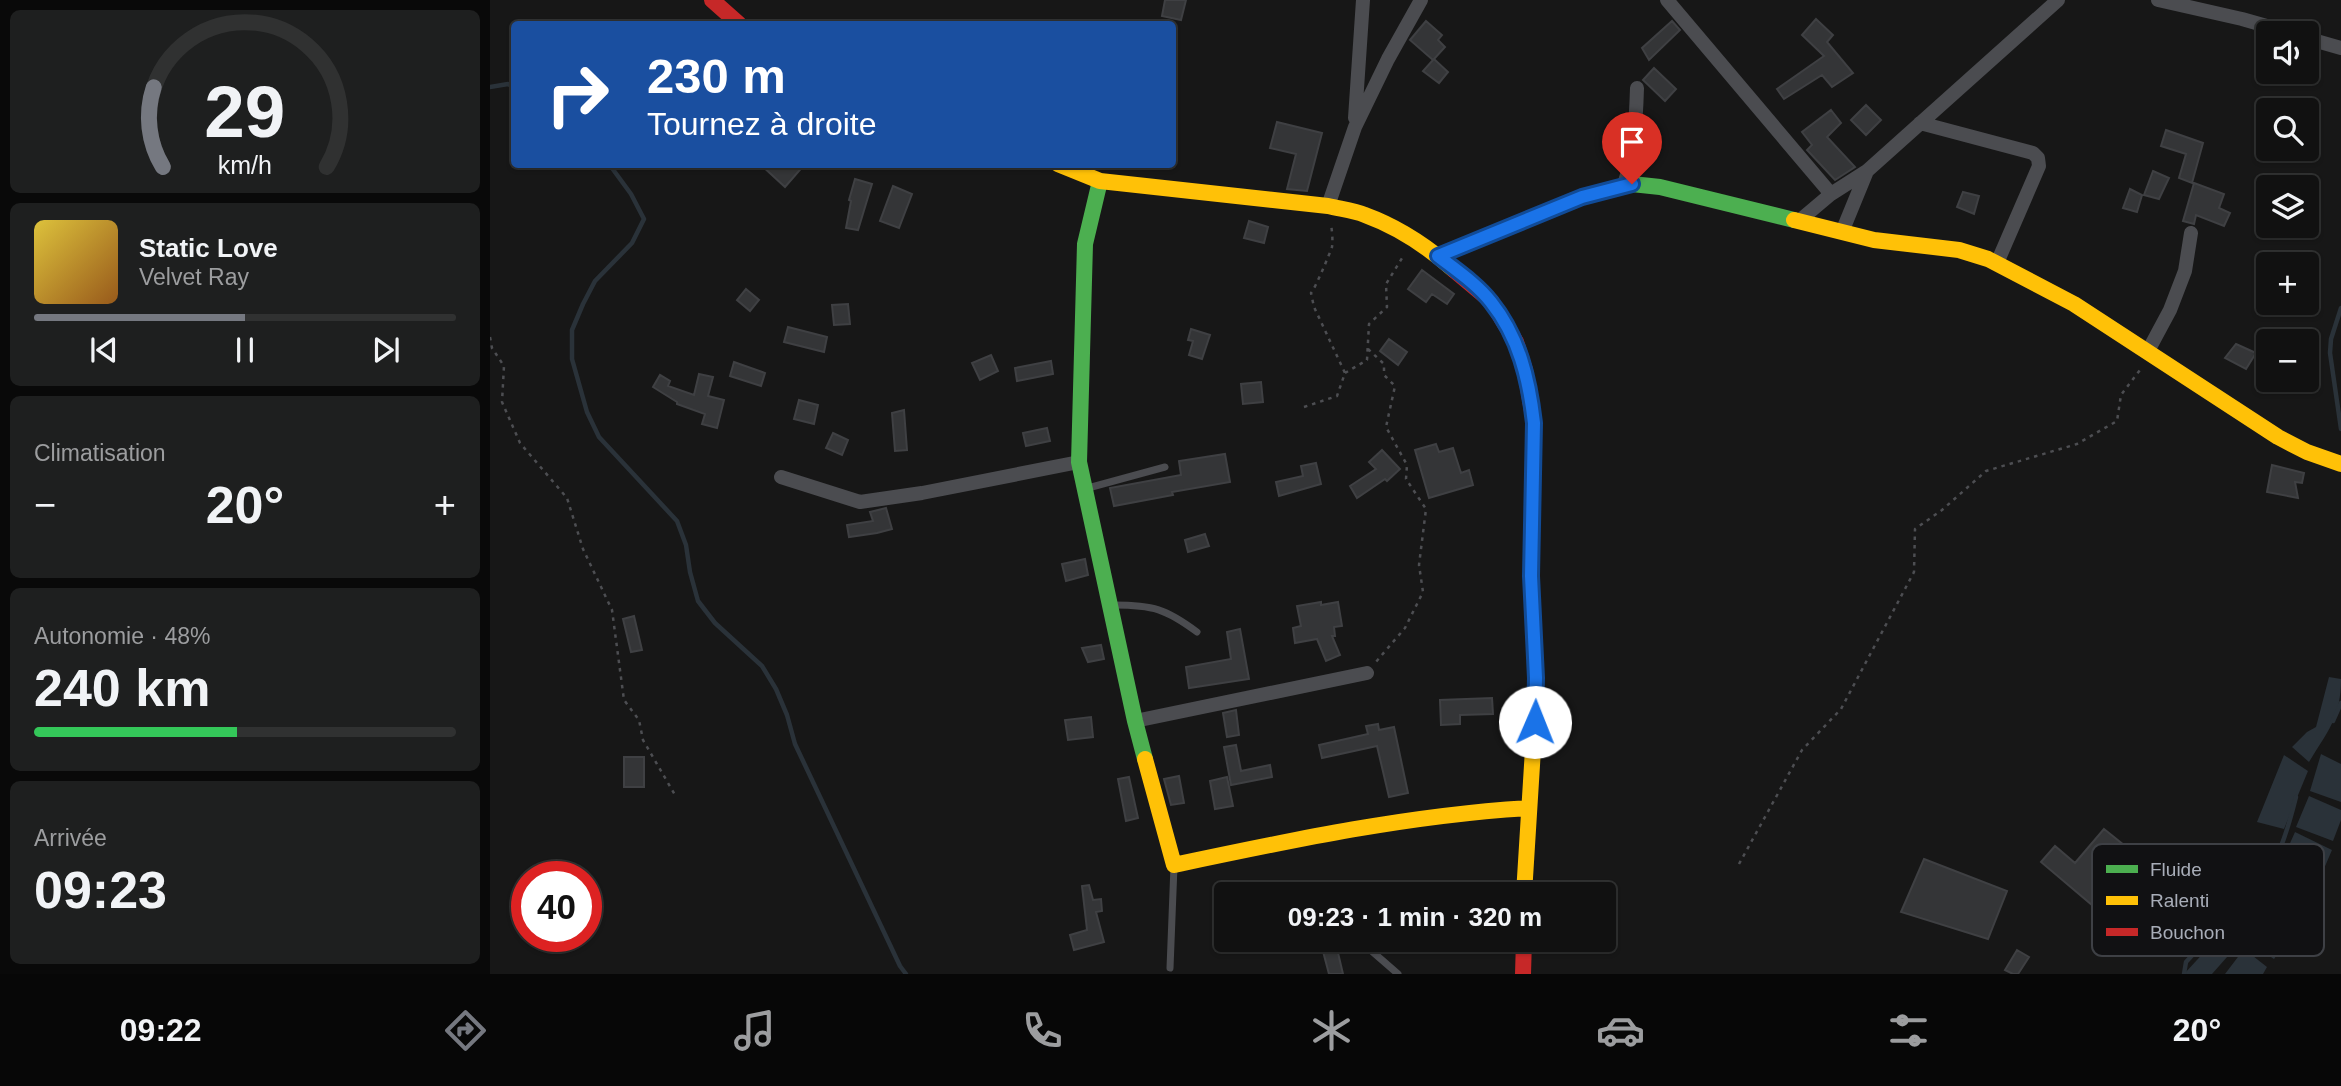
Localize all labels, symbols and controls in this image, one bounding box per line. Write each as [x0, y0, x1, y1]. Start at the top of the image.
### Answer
map controls [2256, 21, 2319, 392]
button: sound [2256, 21, 2319, 84]
icon: right [532, 49, 623, 140]
text: 230 m [647, 49, 786, 103]
text: 29 [205, 72, 285, 153]
button: search [2256, 98, 2319, 161]
text: Tournez à droite [647, 106, 876, 142]
pin [1602, 112, 1662, 184]
icon: arrive [1613, 123, 1651, 161]
text: km/h [218, 151, 272, 179]
button: layers [2256, 175, 2319, 238]
text: Static Love [139, 233, 278, 263]
button: + [2256, 252, 2319, 315]
text: Velvet Ray [139, 264, 249, 290]
button: − [2256, 329, 2319, 392]
icon: previous [85, 331, 123, 369]
icon: pause [226, 331, 264, 369]
icon: next [367, 331, 405, 369]
text: Climatisation [34, 440, 166, 466]
text: 20° [206, 476, 284, 534]
text: − [34, 484, 56, 526]
text: + [434, 484, 456, 526]
text: Autonomie · 48% [34, 623, 210, 649]
text: 240 km [34, 659, 210, 717]
position arrow [1498, 685, 1572, 759]
text: Arrivée [34, 825, 107, 851]
legend [2092, 844, 2324, 956]
text: Fluide [2150, 859, 2202, 880]
text: 09:23 [34, 861, 167, 919]
speed limit sign: 40 [511, 861, 602, 952]
text: Ralenti [2150, 890, 2209, 911]
text: 09:23 · 1 min · 320 m [1288, 902, 1542, 932]
text: Bouchon [2150, 922, 2225, 943]
icon: directions [441, 1006, 490, 1055]
icon: music [730, 1006, 779, 1055]
icon: phone [1018, 1006, 1067, 1055]
icon: climate [1307, 1006, 1356, 1055]
icon: car [1596, 1006, 1645, 1055]
icon: filters [1884, 1006, 1933, 1055]
text: 09:22 [120, 1012, 202, 1048]
text: 20° [2173, 1012, 2221, 1048]

